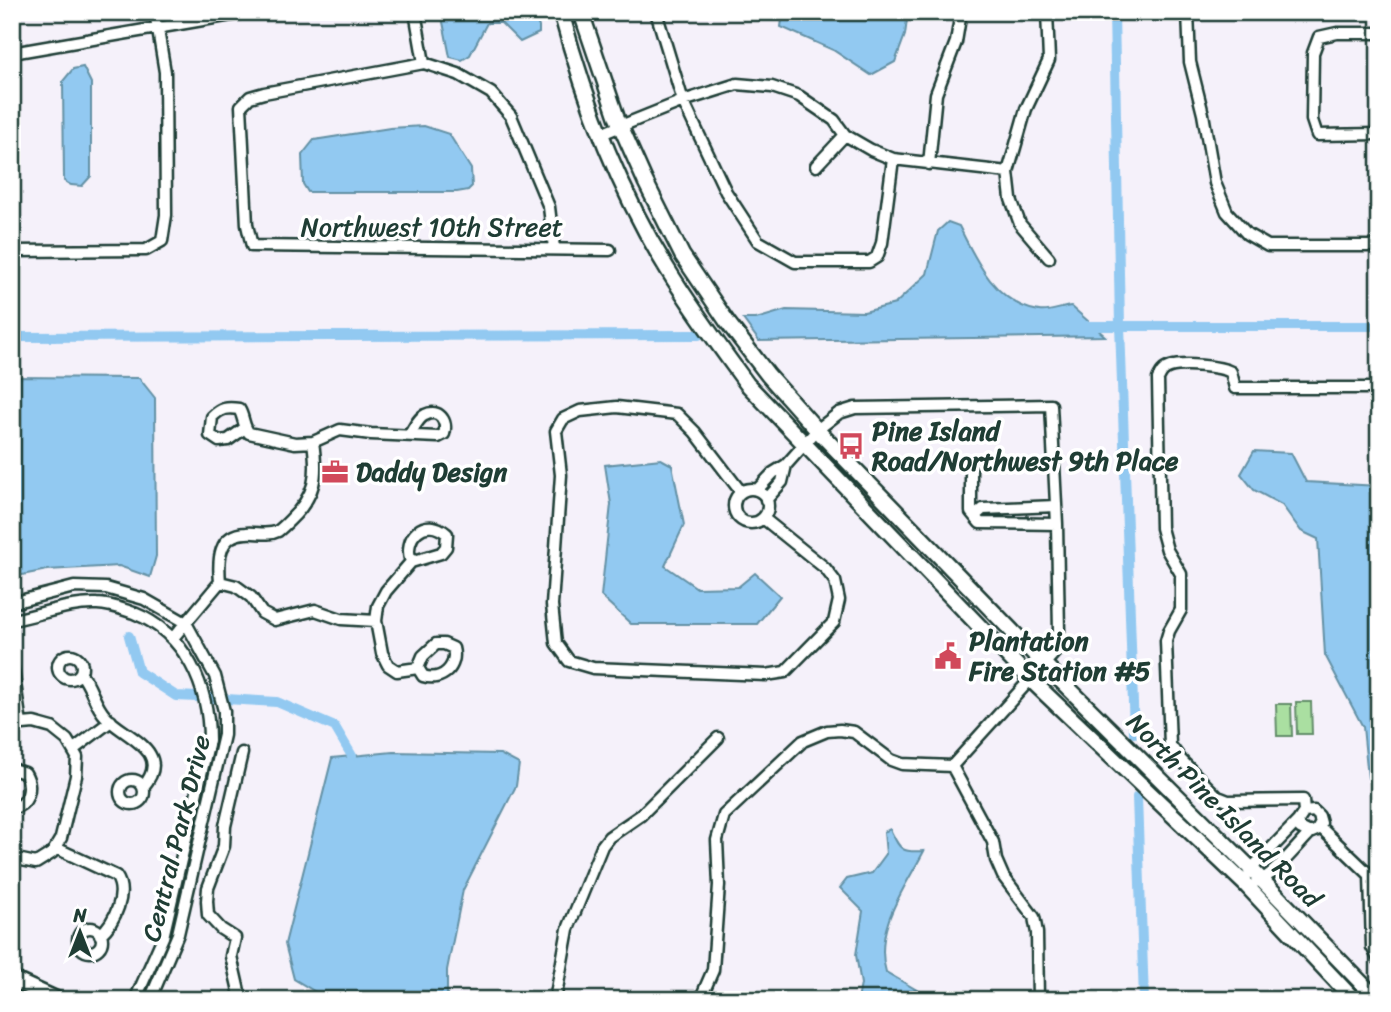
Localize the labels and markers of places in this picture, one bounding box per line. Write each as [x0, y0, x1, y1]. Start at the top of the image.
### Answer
place label: Pine Island Road/Northwest 9th Place [871, 408, 1179, 484]
bus stop icon: Pine Island Road/Northwest 9th Place [836, 431, 866, 461]
place label: Daddy Design [356, 449, 508, 495]
office icon: Daddy Design [320, 457, 350, 487]
place label: Plantation Fire Station #5 [968, 618, 1151, 694]
public building icon: Plantation Fire Station #5 [933, 641, 963, 671]

